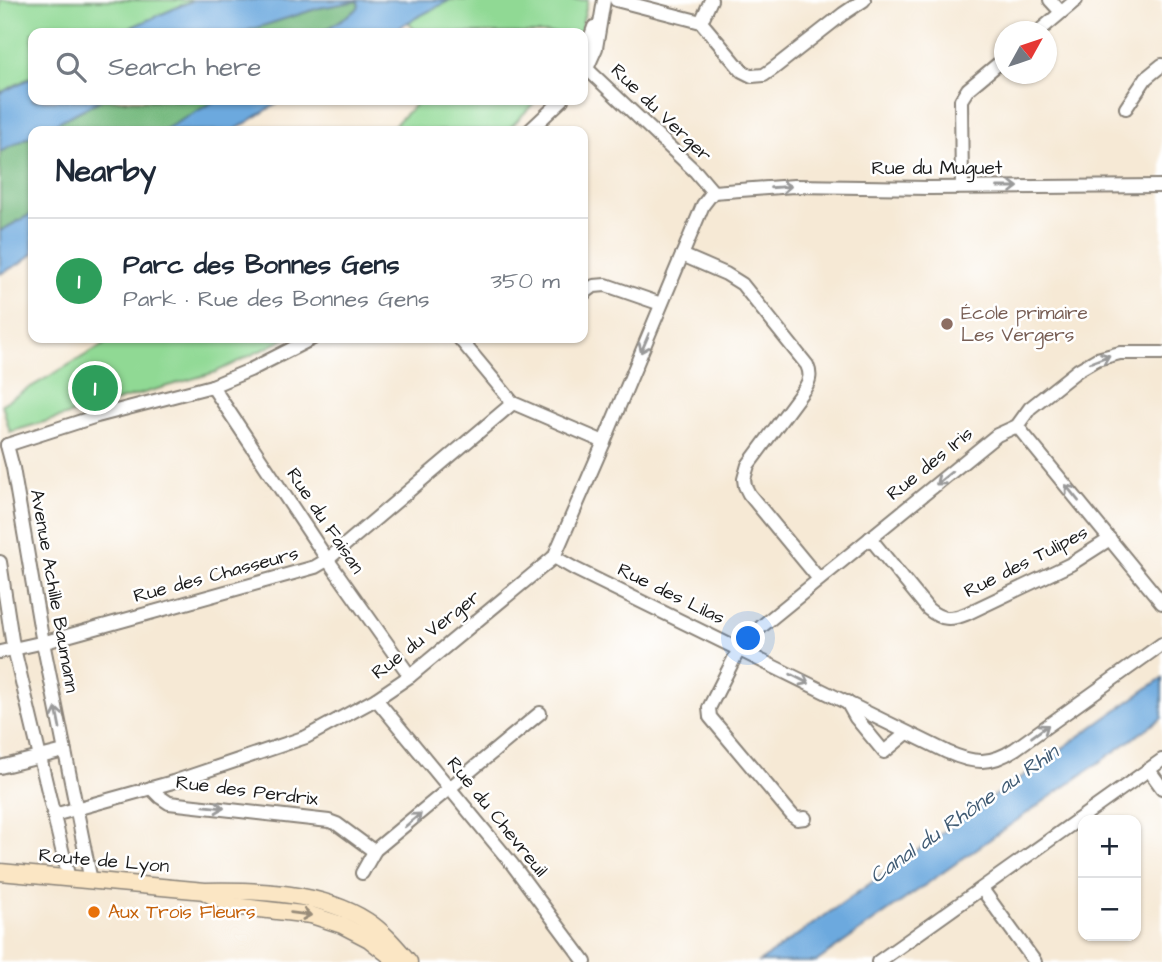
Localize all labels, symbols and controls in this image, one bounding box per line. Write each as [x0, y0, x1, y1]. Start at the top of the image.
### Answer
north arrow [994, 21, 1057, 84]
search box [28, 28, 588, 105]
icon: search [52, 48, 90, 86]
text: Search here [108, 49, 261, 85]
street label: Rue du Verger [604, 58, 718, 169]
text: Nearby [56, 151, 156, 193]
street label: Rue du Muguet [872, 155, 1003, 183]
one-way arrow [769, 180, 792, 193]
one-way arrow [997, 180, 1020, 194]
text: Parc des Bonnes Gens [123, 247, 400, 283]
text: 1 [78, 265, 80, 297]
text: 350 m [490, 265, 560, 297]
text: Park · Rue des Bonnes Gens [123, 283, 429, 315]
place label: École primaire Les Vergers [961, 300, 1088, 350]
marker: École primaire Les Vergers [939, 316, 955, 332]
one-way arrow [638, 332, 651, 353]
one-way arrow [1089, 351, 1111, 364]
pin: 1 [72, 362, 118, 414]
street label: Rue des Iris [881, 421, 979, 507]
street label: Rue du Faisan [280, 463, 370, 579]
one-way arrow [935, 470, 953, 486]
one-way arrow [1064, 484, 1080, 502]
street label: Avenue Achille Baumann [23, 487, 85, 695]
street label: Rue des Tulipes [959, 519, 1093, 605]
street label: Rue des Chasseurs [131, 540, 301, 610]
street label: Rue des Lilas [613, 556, 729, 632]
street label: Rue du Verger [366, 584, 487, 687]
your location [731, 621, 765, 655]
one-way arrow [789, 672, 810, 686]
one-way arrow [50, 707, 64, 730]
one-way arrow [1030, 724, 1049, 738]
water label: Canal du Rhône au Rhin [864, 737, 1066, 890]
street label: Rue du Chevreuil [440, 751, 554, 883]
street label: Rue des Perdrix [174, 769, 320, 813]
one-way arrow [202, 801, 224, 814]
one-way arrow [404, 812, 422, 828]
map controls [1078, 815, 1141, 941]
button: + [1078, 815, 1141, 878]
street label: Route de Lyon [38, 842, 170, 881]
button: − [1078, 878, 1141, 941]
place label: Aux Trois Fleurs [108, 899, 256, 926]
marker: Aux Trois Fleurs [86, 904, 102, 920]
one-way arrow [289, 908, 311, 921]

